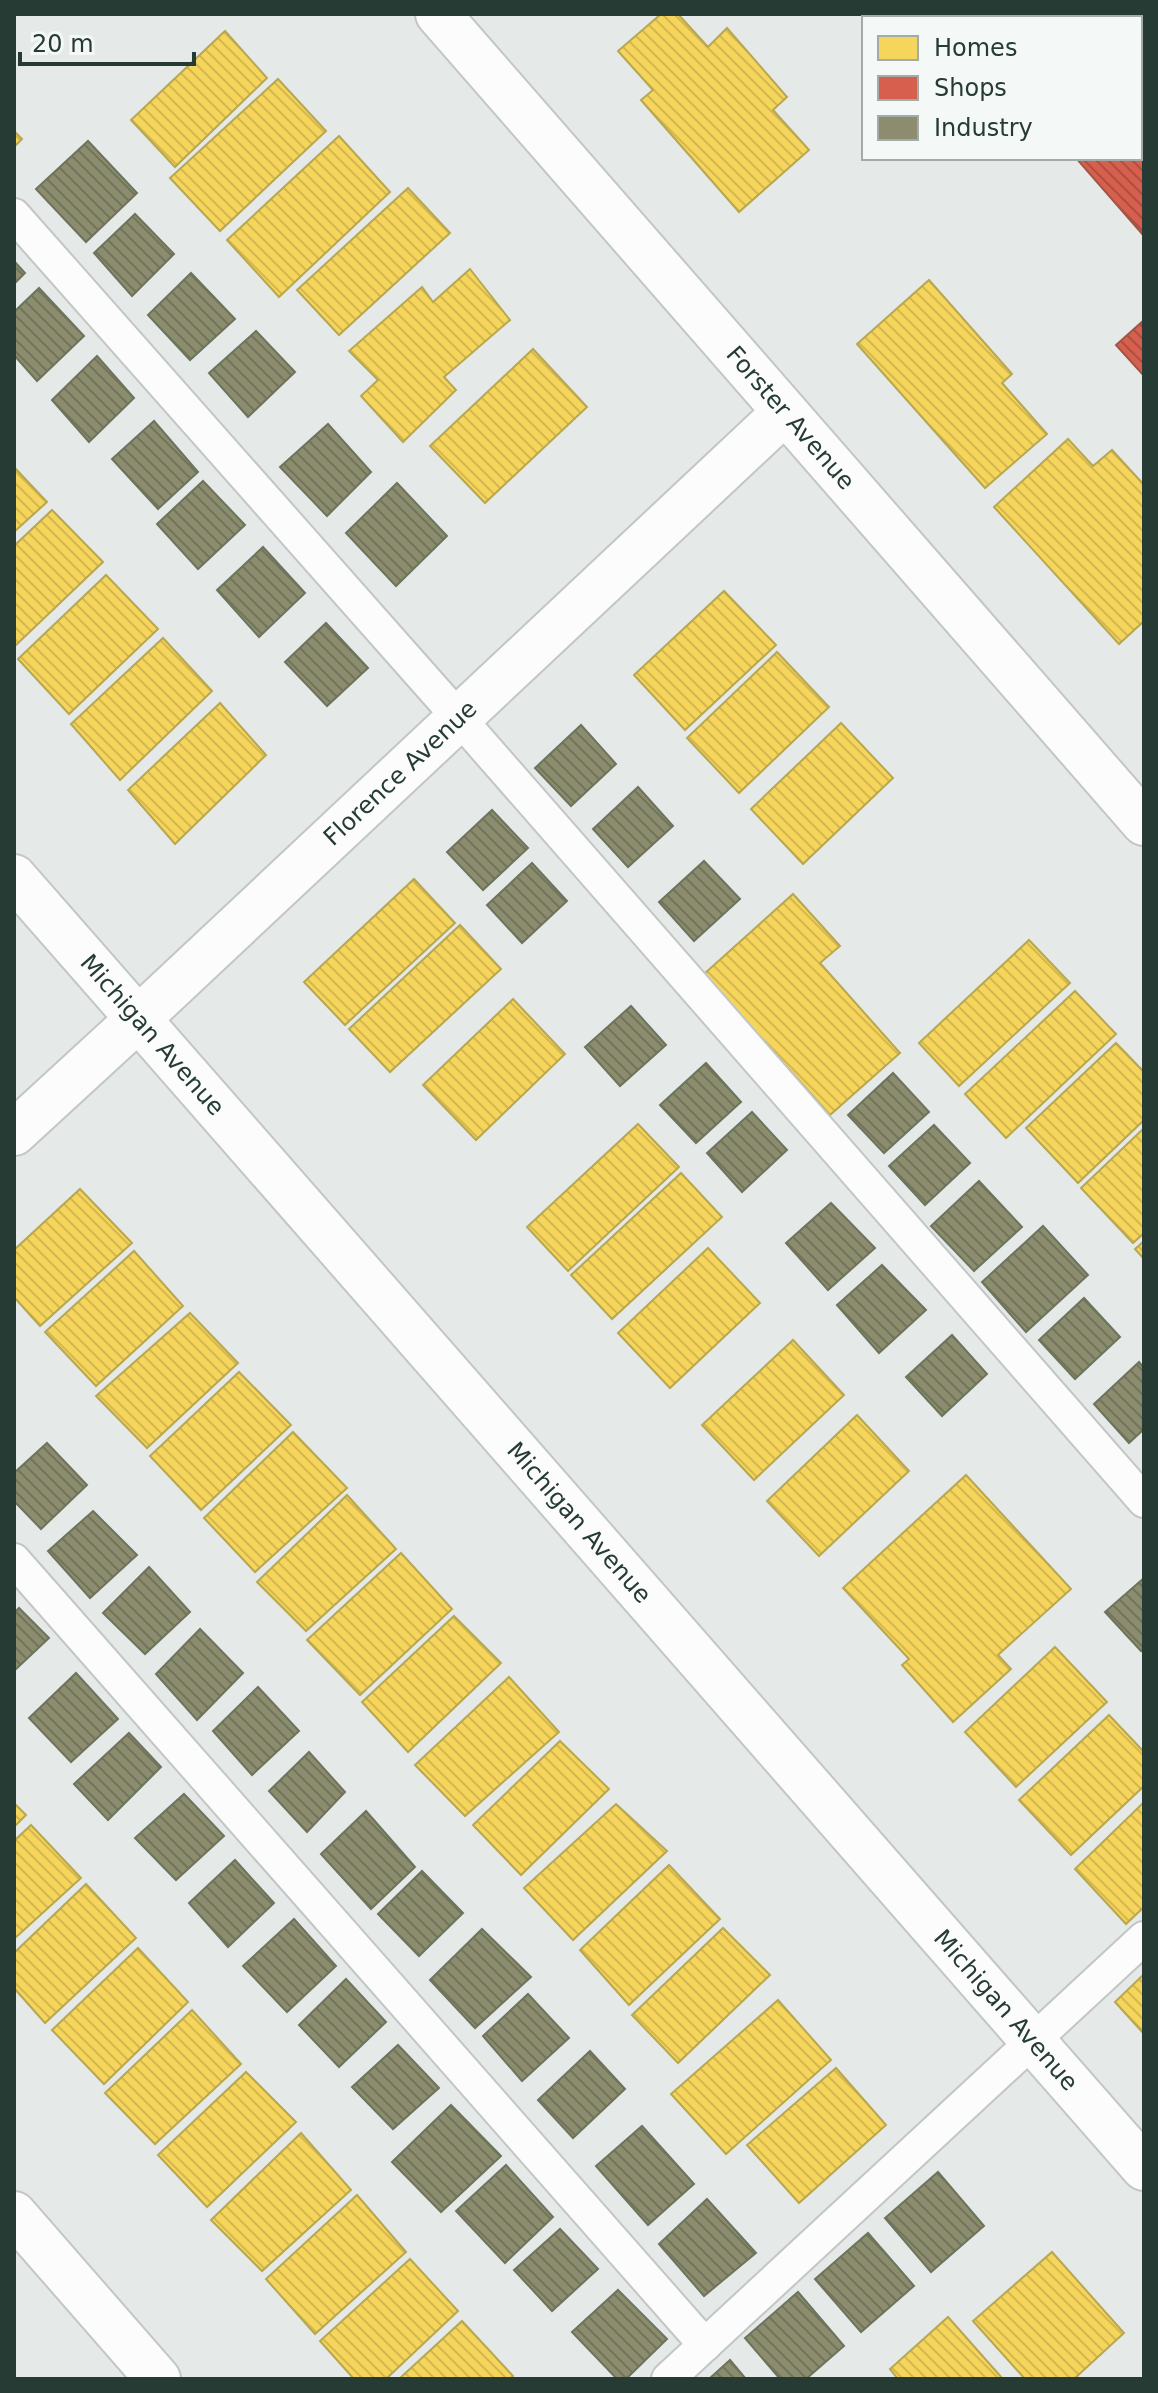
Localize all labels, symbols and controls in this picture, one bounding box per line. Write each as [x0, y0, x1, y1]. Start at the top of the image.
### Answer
scale bar [20, 16, 194, 66]
legend [862, 16, 1142, 160]
text: 20 m [32, 30, 94, 58]
text: Homes [934, 34, 1017, 62]
text: Shops [934, 74, 1007, 102]
text: Industry [934, 114, 1033, 142]
street label: Forster Avenue [720, 340, 860, 495]
street label: Florence Avenue [318, 695, 482, 851]
street label: Michigan Avenue [74, 949, 230, 1121]
street label: Michigan Avenue [501, 1436, 657, 1609]
street label: Michigan Avenue [928, 1924, 1084, 2096]

